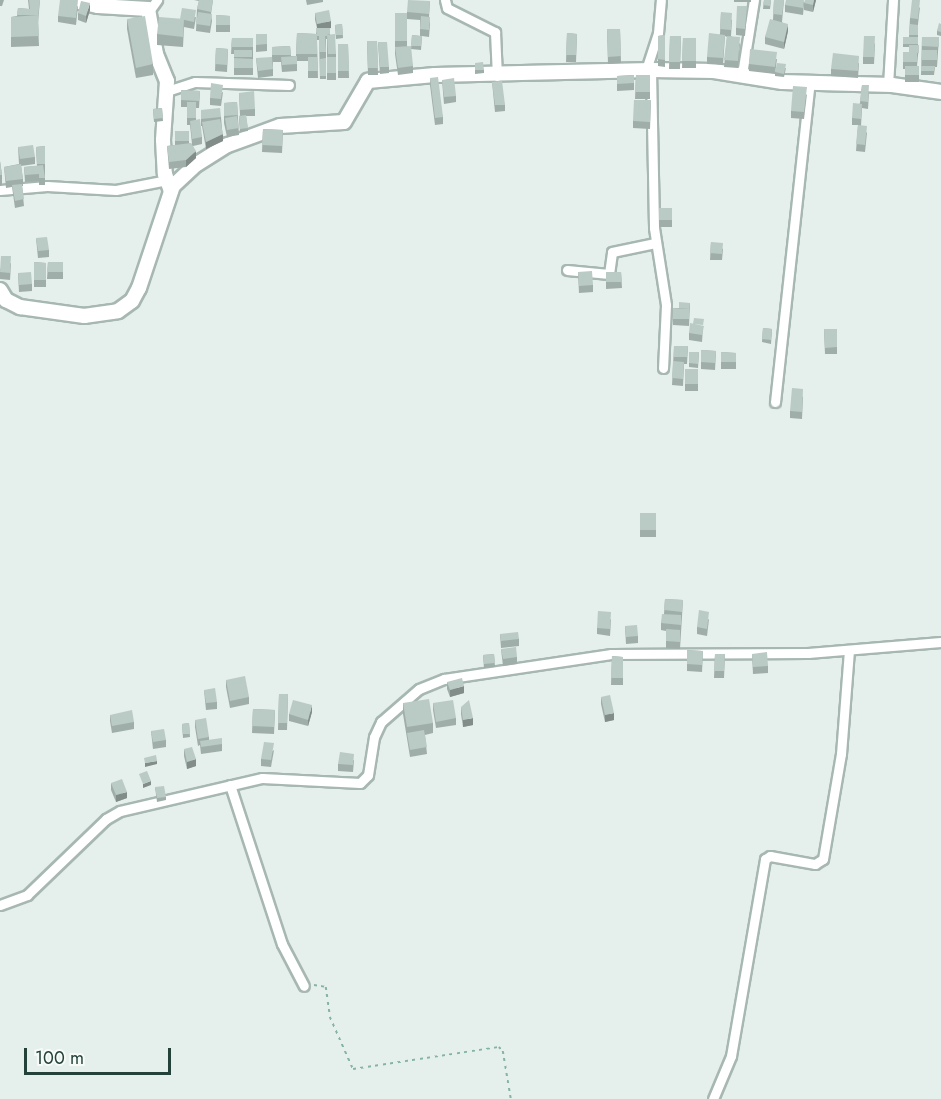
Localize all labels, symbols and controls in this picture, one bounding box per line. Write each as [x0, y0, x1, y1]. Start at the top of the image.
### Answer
scale bar [27, 1036, 174, 1074]
text: 100 m [35, 1045, 84, 1071]

